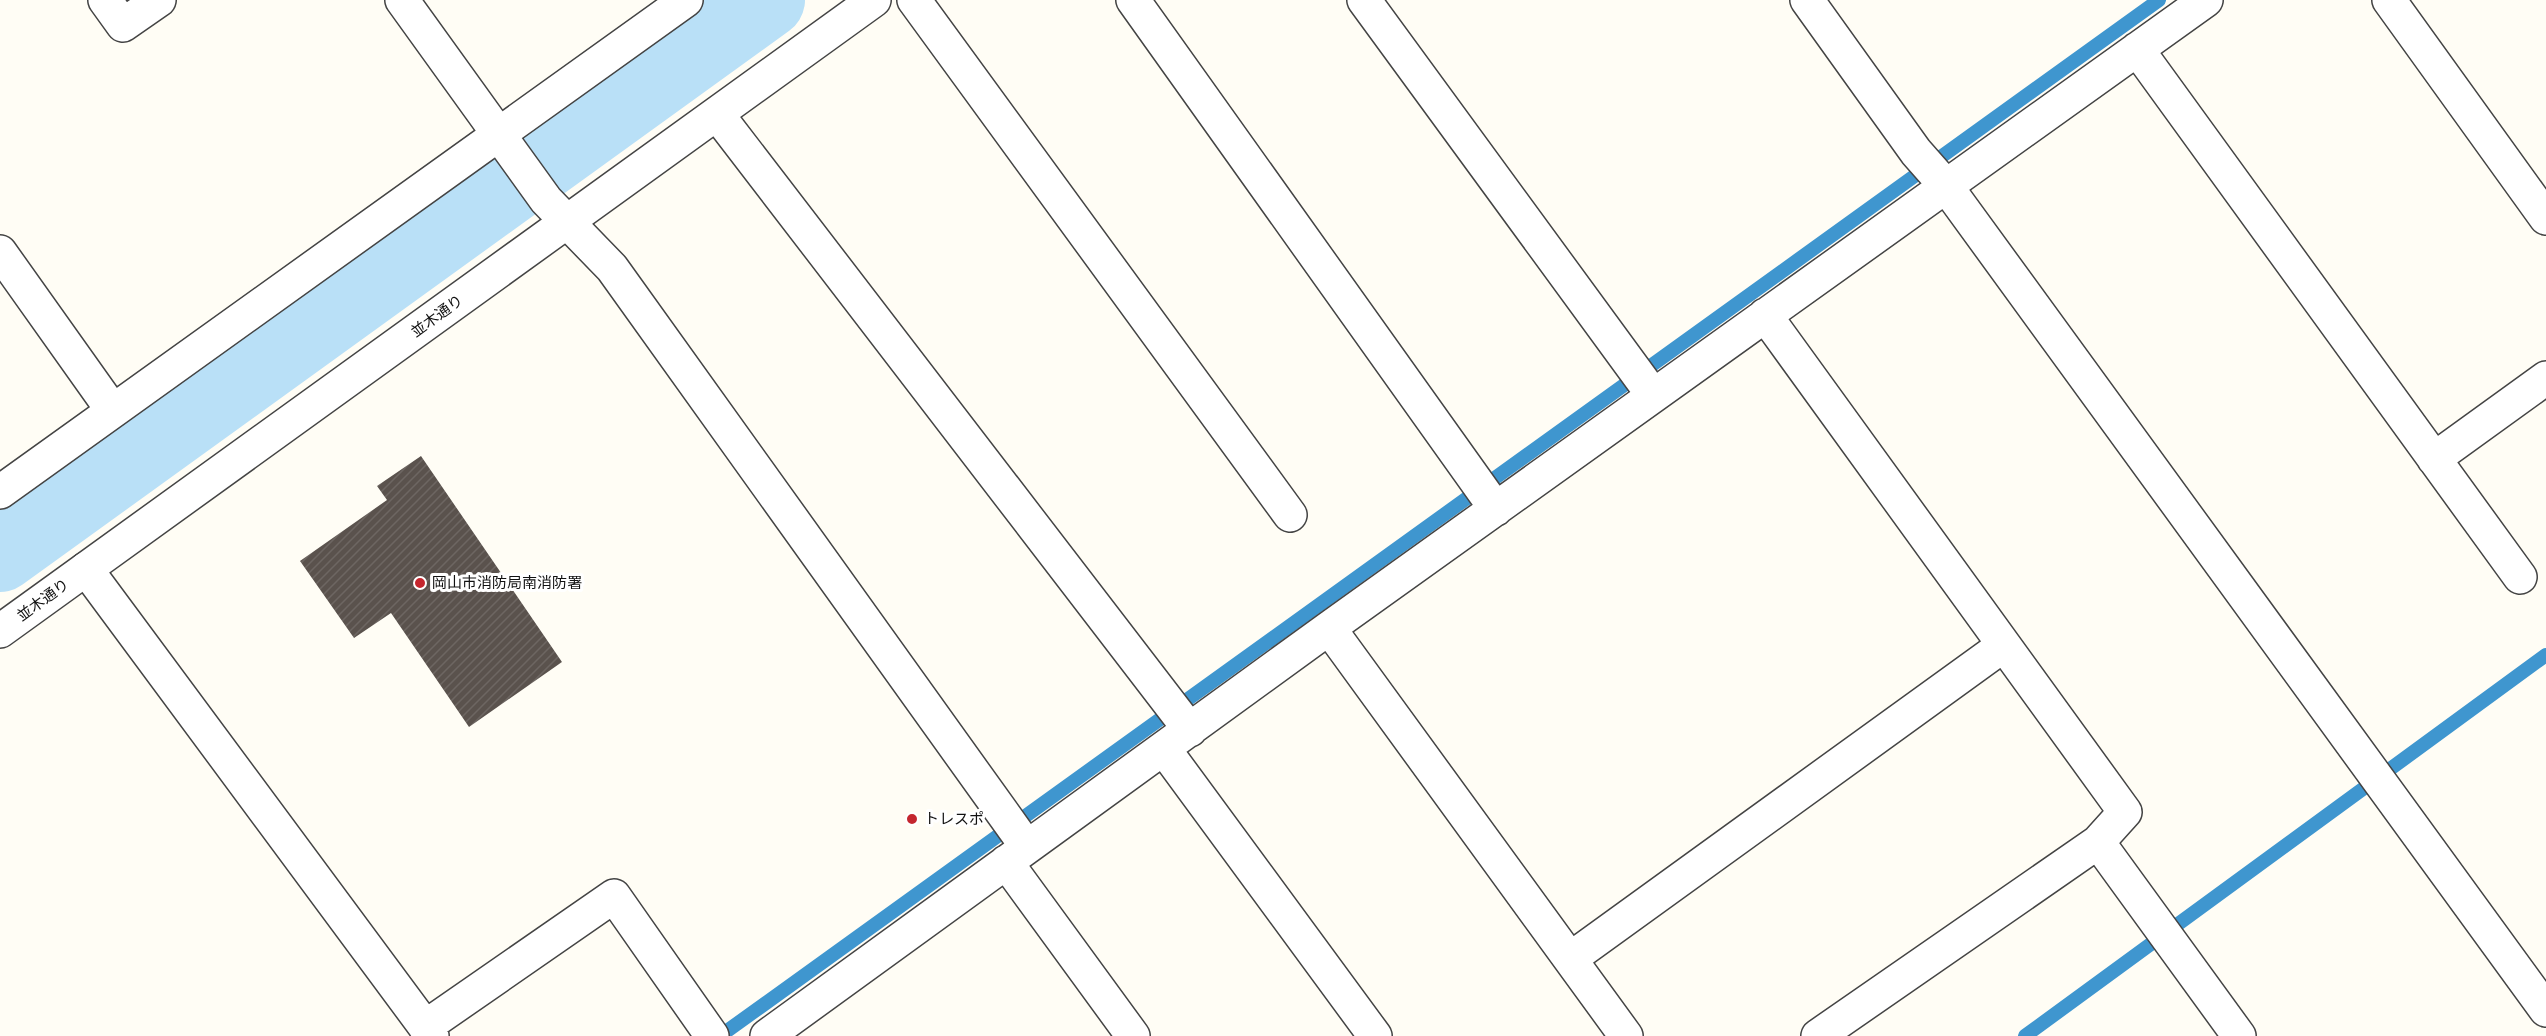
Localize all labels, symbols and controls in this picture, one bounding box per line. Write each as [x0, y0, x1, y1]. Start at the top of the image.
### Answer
street label: 並木通り [408, 292, 466, 340]
place label: 岡山市消防局南消防署 [432, 575, 582, 591]
street label: 並木通り [14, 576, 72, 624]
marker: 岡山市消防局南消防署 [413, 576, 427, 590]
place label: トレスポ [924, 811, 984, 827]
marker: トレスポ [905, 812, 919, 826]

